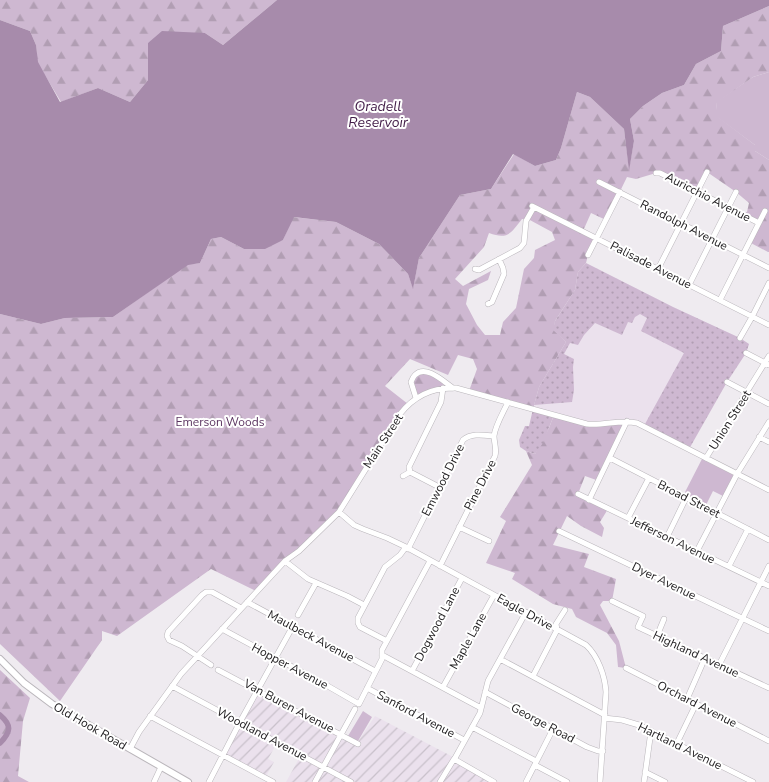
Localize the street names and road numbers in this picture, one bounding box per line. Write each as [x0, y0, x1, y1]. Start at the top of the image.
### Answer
street label: Auricchio Avenue [663, 169, 753, 225]
street label: Randolph Avenue [638, 196, 730, 254]
street label: Palisade Avenue [608, 238, 694, 292]
street label: Union Street [705, 386, 755, 453]
street label: Main Street [359, 410, 407, 471]
street label: Emwood Drive [418, 441, 468, 519]
street label: Pine Drive [460, 457, 500, 513]
street label: Broad Street [655, 476, 724, 522]
street label: Jefferson Avenue [627, 512, 718, 567]
street label: Dyer Avenue [629, 559, 699, 603]
street label: Dogwood Lane [411, 584, 463, 664]
street label: Eagle Drive [494, 590, 556, 634]
street label: Maulbeck Avenue [265, 606, 357, 666]
street label: Maple Lane [446, 610, 490, 672]
street label: Highland Avenue [650, 627, 742, 681]
street label: Hopper Avenue [249, 639, 331, 693]
street label: Van Buren Avenue [240, 675, 337, 737]
street label: Orchard Avenue [654, 677, 740, 731]
street label: Sanford Avenue [374, 687, 458, 741]
street label: Old Hook Road [50, 699, 130, 753]
street label: George Road [508, 699, 578, 747]
street label: Woodland Avenue [214, 703, 310, 765]
street label: Hartland Avenue [635, 719, 725, 773]

